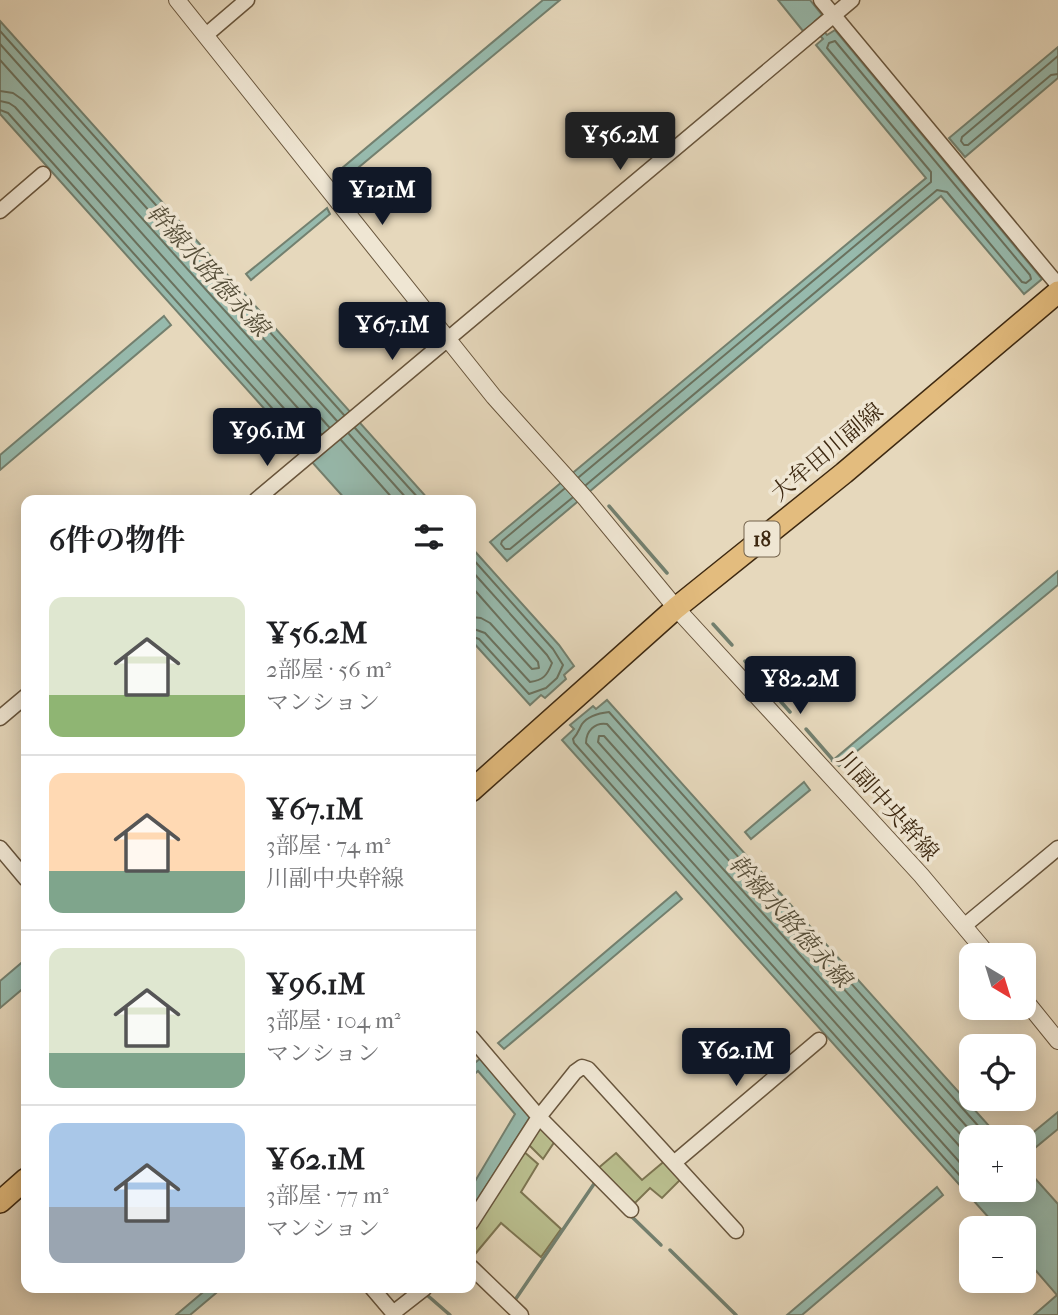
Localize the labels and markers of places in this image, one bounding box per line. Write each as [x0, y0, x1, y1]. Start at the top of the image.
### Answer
pin: ¥56.2M [563, 113, 677, 172]
pin: ¥121M [333, 168, 431, 227]
pin: ¥67.1M [335, 302, 449, 362]
pin: ¥96.1M [210, 408, 324, 468]
pin: ¥82.2M [743, 656, 857, 716]
pin: ¥62.1M [679, 1028, 793, 1088]

